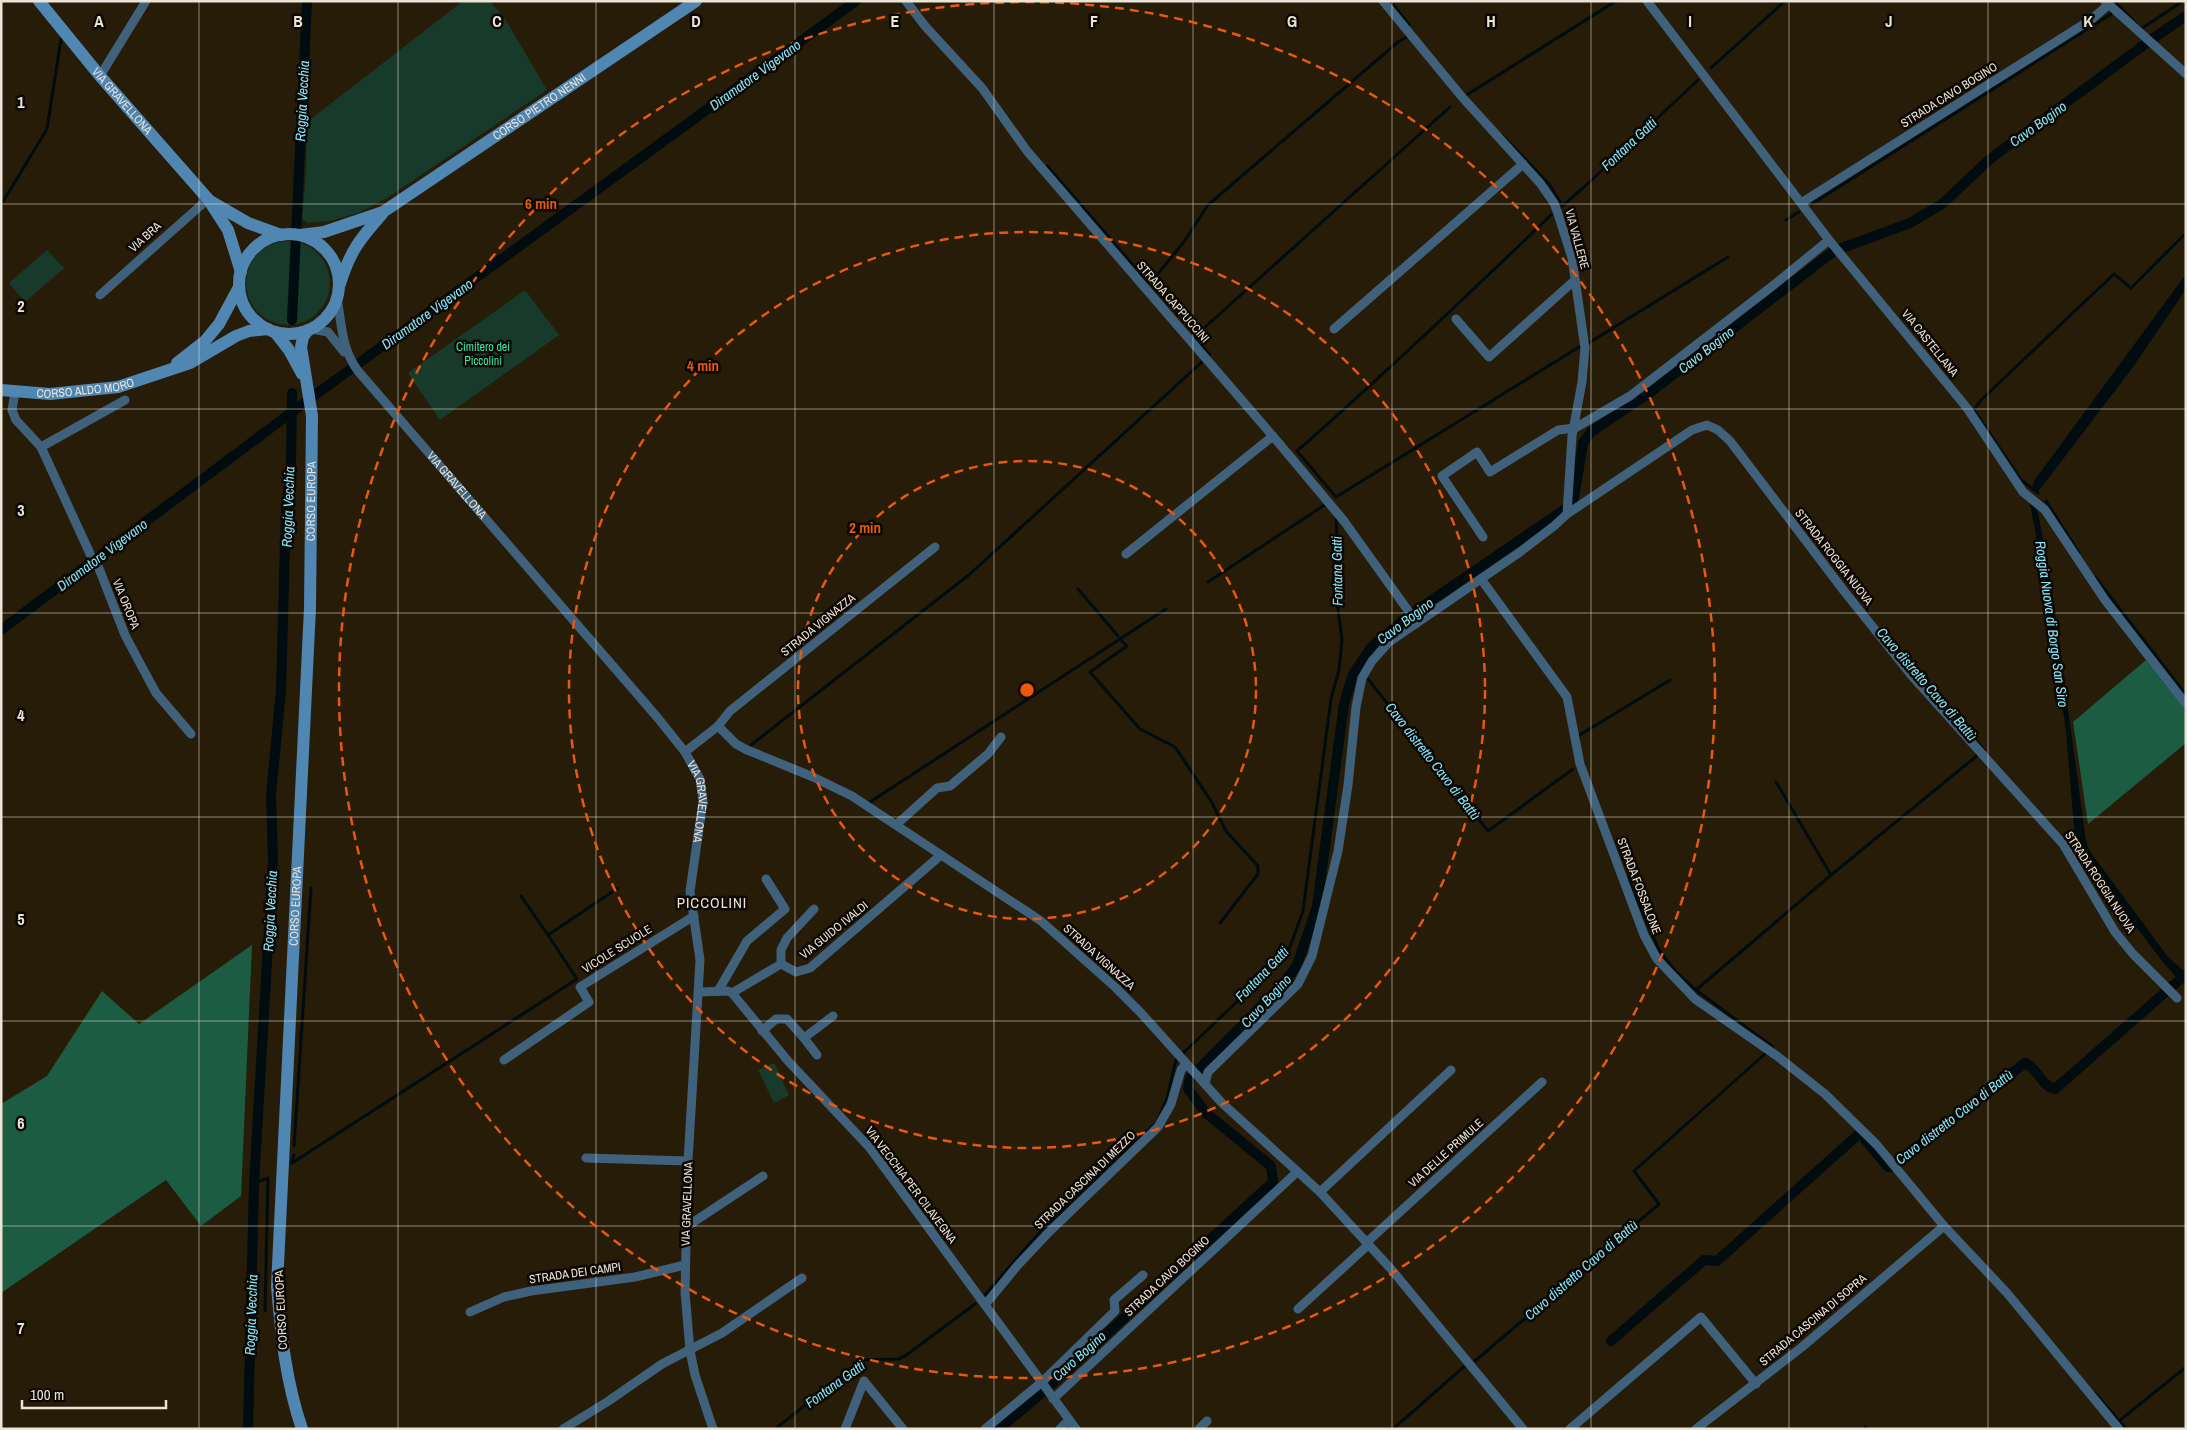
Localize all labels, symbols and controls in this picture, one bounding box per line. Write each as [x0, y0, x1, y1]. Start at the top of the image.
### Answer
text: A [94, 10, 104, 32]
text: B [293, 10, 303, 32]
text: C [492, 10, 502, 32]
text: D [691, 10, 701, 32]
text: E [891, 10, 900, 32]
text: F [1090, 10, 1098, 32]
text: G [1287, 10, 1297, 32]
text: H [1486, 10, 1496, 32]
text: I [1688, 10, 1692, 32]
text: J [1885, 10, 1893, 32]
text: K [2083, 10, 2093, 32]
water label: Diramatore Vigevano [706, 36, 804, 114]
street label: STRADA CAVO BOGINO [1898, 59, 2001, 131]
water label: Roggia Vecchia [291, 60, 313, 142]
street label: VIA GRAVELLONA [88, 64, 156, 138]
street label: CORSO PIETRO NENNI [490, 70, 589, 144]
text: 1 [17, 91, 25, 113]
water label: Cavo Bogino [2006, 97, 2070, 151]
water label: Fontana Gatti [1597, 113, 1661, 174]
text: 6 min [525, 193, 557, 214]
street label: VIA VALLERE [1561, 207, 1593, 271]
street label: VIA BRA [125, 218, 165, 256]
street label: STRADA CAPPUCCINI [1133, 258, 1213, 346]
water label: Diramatore Vigevano [378, 275, 476, 353]
text: 2 [17, 295, 25, 317]
street label: VIA CASTELLANA [1898, 306, 1962, 380]
water label: Cavo Bogino [1674, 322, 1738, 378]
park label: Cimitero dei Piccolini [456, 339, 510, 369]
text: 4 min [687, 355, 719, 376]
street label: CORSO ALDO MORO [36, 374, 137, 402]
street label: VIA GRAVELLONA [423, 448, 491, 523]
street label: CORSO EUROPA [303, 461, 320, 541]
water label: Roggia Vecchia [278, 466, 298, 548]
text: 3 [17, 499, 25, 521]
street label: STRADA ROGGIA NUOVA [1791, 506, 1877, 609]
water label: Diramatore Vigevano [53, 515, 151, 595]
text: 2 min [849, 517, 881, 538]
water label: Fontana Gatti [1327, 535, 1347, 606]
water label: Roggia Nuova di Borgo San Siro [2031, 540, 2073, 708]
street label: VIA OROPA [109, 576, 143, 632]
street label: STRADA VIGNAZZA [777, 590, 859, 660]
water label: Cavo Bogino [1373, 594, 1437, 648]
water label: Cavo distretto Cavo di Battù [1873, 624, 1982, 745]
centre of rings [1018, 681, 1036, 699]
water label: Cavo distretto Cavo di Battù [1382, 699, 1485, 824]
text: 4 [17, 704, 25, 726]
street label: VIA GRAVELLONA [683, 758, 711, 844]
street label: STRADA ROGGIA NUOVA [2061, 828, 2139, 936]
street label: STRADA FOSSALONE [1613, 835, 1665, 937]
street label: CORSO EUROPA [286, 865, 305, 946]
water label: Roggia Vecchia [259, 870, 281, 952]
district label: PICCOLINI [677, 892, 747, 913]
street label: VIA GUIDO IVALDI [797, 898, 871, 962]
text: 5 [17, 908, 25, 930]
street label: STRADA VIGNAZZA [1060, 920, 1139, 994]
street label: VICOLE SCUOLE [579, 921, 655, 977]
water label: Fontana Gatti [1231, 942, 1293, 1005]
water label: Cavo Bogino [1237, 971, 1295, 1031]
water label: Cavo distretto Cavo di Battù [1892, 1065, 2017, 1168]
text: 6 [17, 1112, 25, 1134]
street label: VIA DELLE PRIMULE [1405, 1115, 1487, 1191]
street label: VIA VECCHIA PER CILAVEGNA [862, 1123, 961, 1247]
street label: STRADA CASCINA DI MEZZO [1031, 1127, 1139, 1233]
street label: VIA GRAVELLONA [678, 1161, 696, 1246]
water label: Cavo distretto Cavo di Battù [1521, 1215, 1642, 1324]
street label: STRADA CAVO BOGINO [1121, 1232, 1213, 1320]
street label: STRADA DEI CAMPI [528, 1259, 622, 1287]
street label: CORSO EUROPA [271, 1269, 291, 1350]
street label: STRADA CASCINA DI SOPRA [1756, 1270, 1870, 1370]
water label: Roggia Vecchia [241, 1274, 261, 1356]
text: 7 [17, 1317, 25, 1339]
water label: Cavo Bogino [1048, 1327, 1110, 1385]
water label: Fontana Gatti [801, 1356, 869, 1412]
scale bar [22, 1378, 166, 1410]
text: 100 m [30, 1384, 64, 1405]

